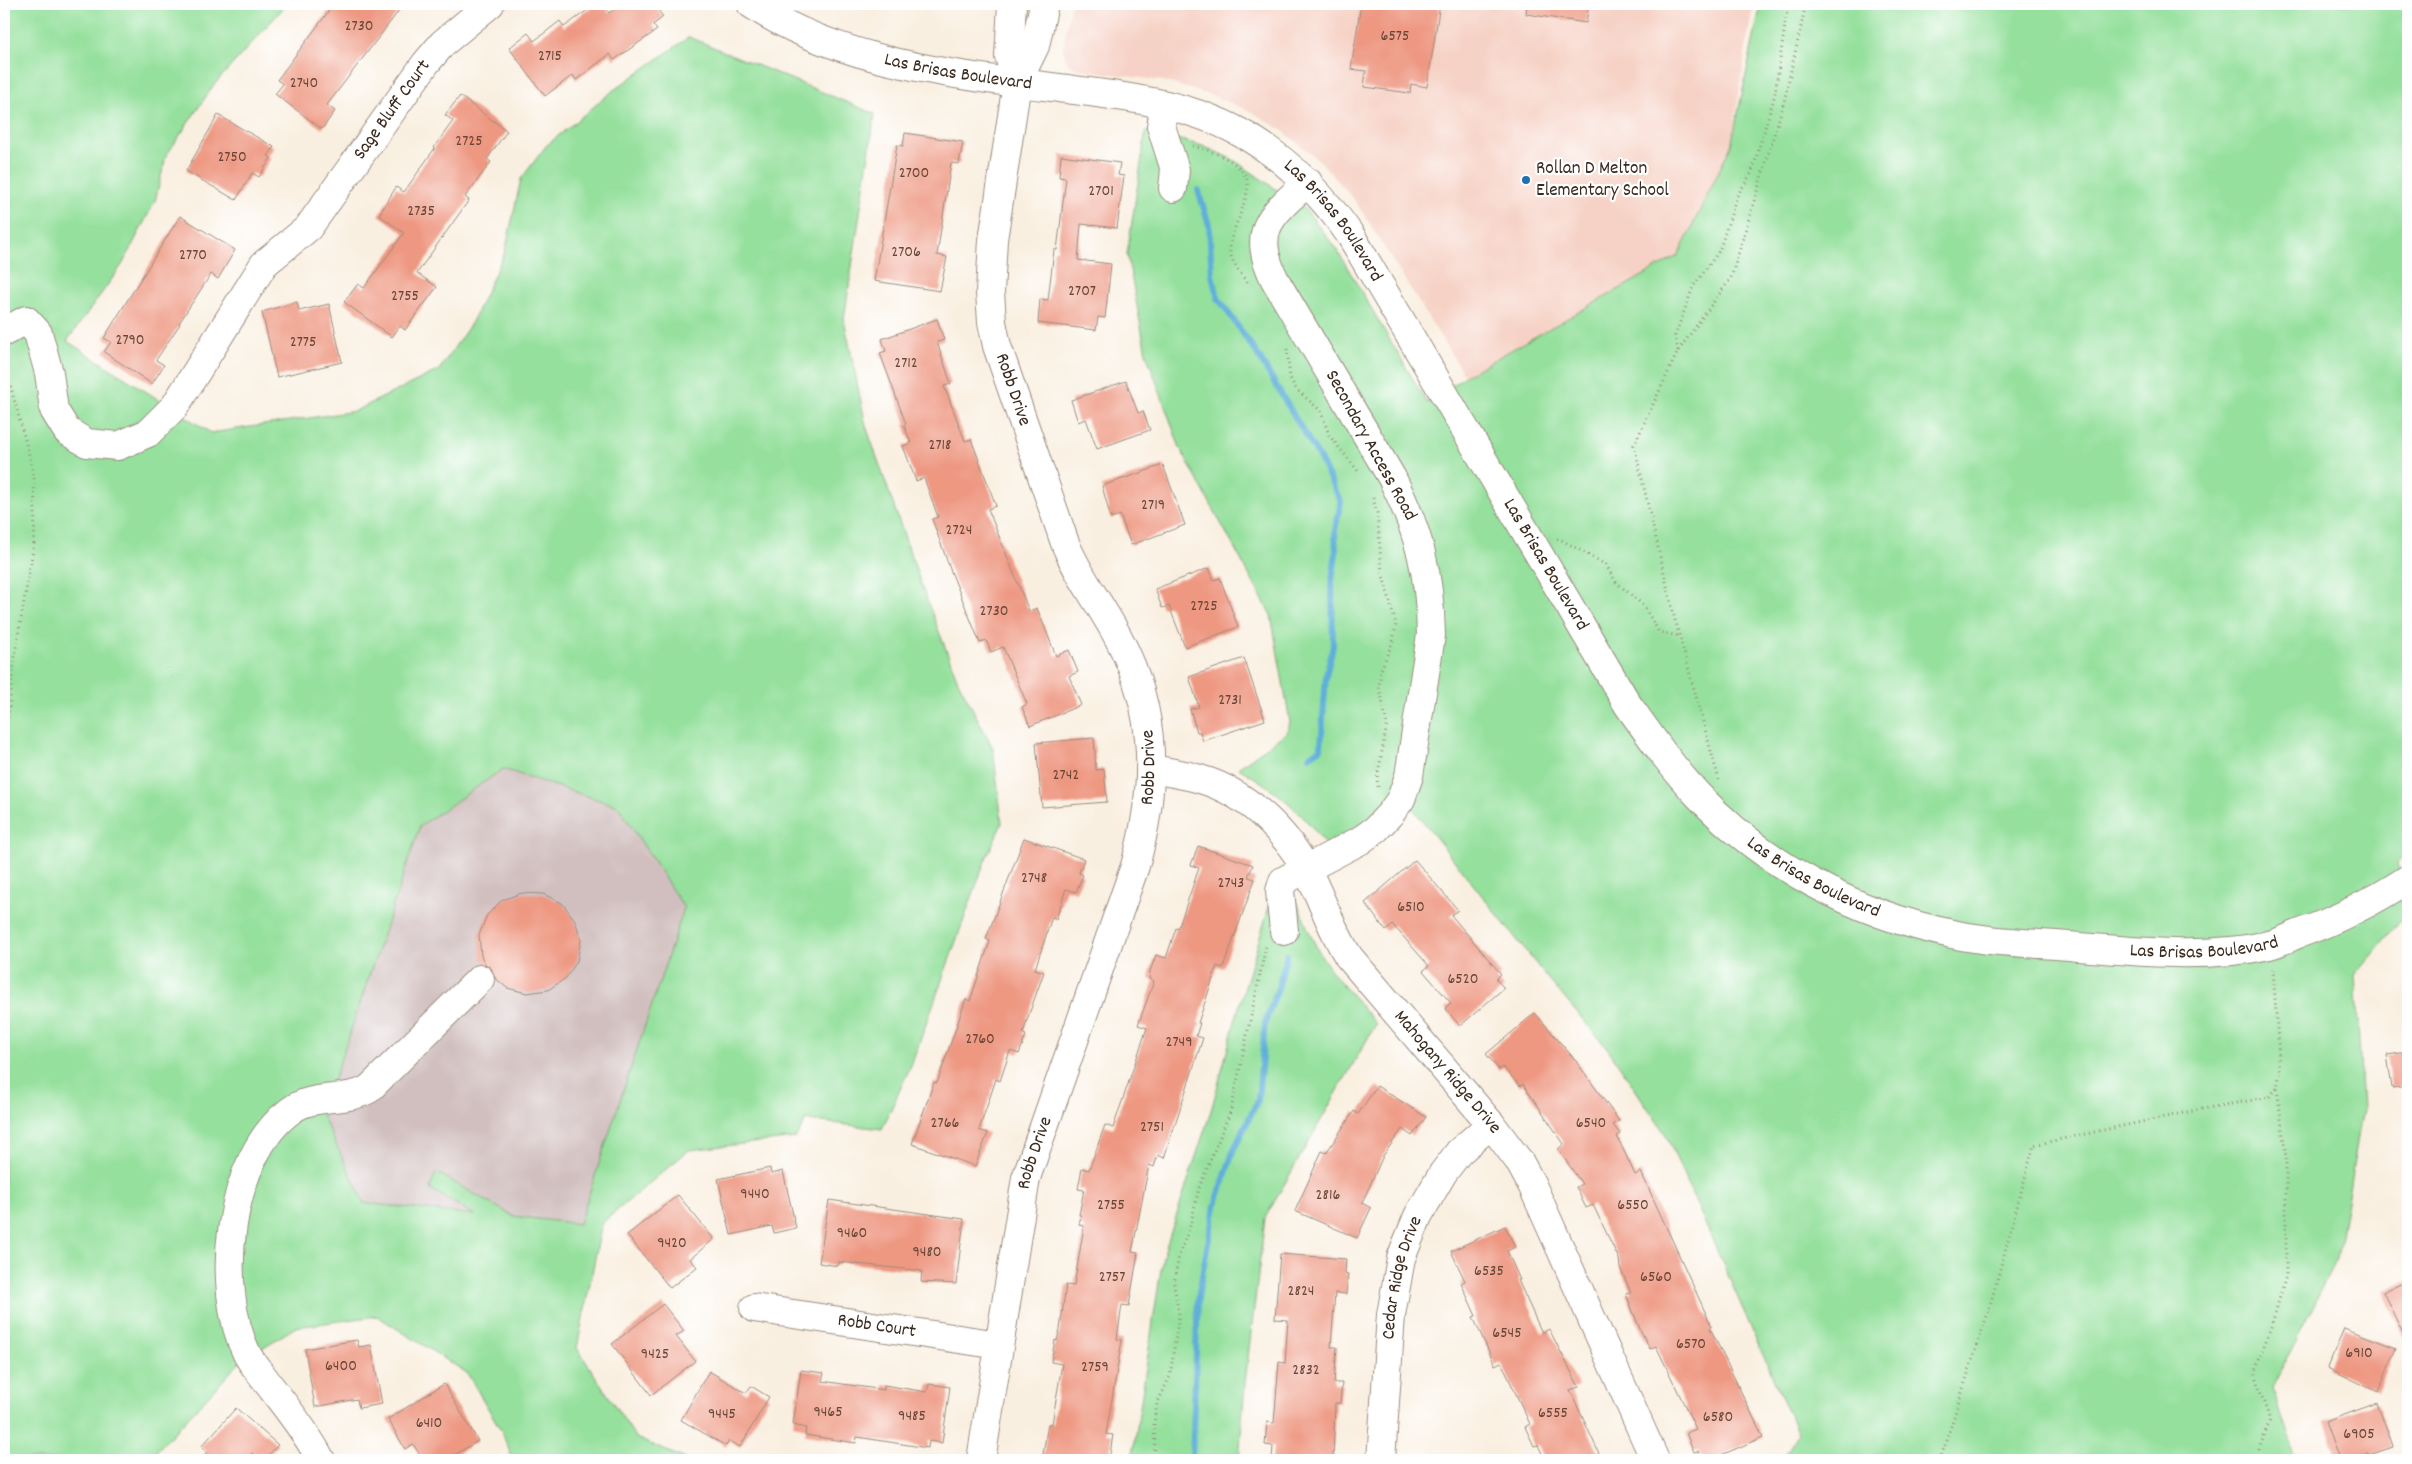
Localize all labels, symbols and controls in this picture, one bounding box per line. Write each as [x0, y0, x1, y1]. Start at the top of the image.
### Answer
house number: 2730 [345, 15, 373, 38]
house number: 6575 [1381, 25, 1409, 48]
house number: 2715 [538, 45, 562, 68]
street label: Las Brisas Boulevard [881, 47, 1033, 98]
street label: Sage Bluff Court [347, 54, 437, 166]
house number: 2740 [290, 72, 318, 95]
house number: 2725 [455, 130, 483, 153]
house number: 2750 [217, 146, 247, 169]
street label: Las Brisas Boulevard [1277, 153, 1389, 287]
place label: Rollan D Melton Elementary School [1536, 156, 1669, 205]
house number: 2700 [899, 162, 929, 185]
marker: Rollan D Melton Elementary School [1520, 174, 1532, 186]
house number: 2701 [1088, 180, 1114, 203]
house number: 2735 [407, 200, 435, 223]
house number: 2706 [891, 241, 921, 264]
house number: 2770 [179, 244, 207, 267]
house number: 2707 [1068, 280, 1096, 303]
house number: 2755 [391, 285, 419, 308]
house number: 2790 [115, 329, 145, 352]
house number: 2775 [290, 331, 316, 354]
street label: Robb Drive [987, 350, 1037, 430]
house number: 2712 [894, 352, 918, 375]
street label: Secondary Access Road [1317, 366, 1423, 526]
house number: 2718 [928, 434, 952, 457]
house number: 2719 [1141, 494, 1165, 517]
street label: Las Brisas Boulevard [1496, 494, 1595, 636]
house number: 2724 [946, 519, 972, 542]
house number: 2725 [1190, 595, 1218, 618]
house number: 2730 [980, 600, 1008, 623]
house number: 2731 [1218, 689, 1242, 712]
street label: Robb Drive [1134, 728, 1164, 806]
house number: 2742 [1053, 764, 1079, 787]
street label: Las Brisas Boulevard [1741, 830, 1884, 926]
house number: 2748 [1021, 867, 1047, 890]
house number: 2743 [1218, 872, 1244, 895]
house number: 6510 [1397, 896, 1425, 919]
street label: Las Brisas Boulevard [2129, 930, 2282, 967]
house number: 6520 [1448, 968, 1478, 991]
street label: Mahogany Ridge Drive [1387, 1005, 1508, 1140]
house number: 2760 [965, 1028, 995, 1051]
house number: 2749 [1165, 1031, 1193, 1054]
house number: 2766 [931, 1112, 960, 1135]
house number: 6540 [1576, 1112, 1606, 1135]
street label: Robb Drive [1011, 1113, 1060, 1191]
house number: 2751 [1140, 1116, 1164, 1139]
house number: 9440 [740, 1183, 770, 1206]
house number: 2816 [1316, 1184, 1341, 1207]
house number: 2755 [1097, 1194, 1125, 1217]
house number: 6550 [1617, 1194, 1649, 1217]
street label: Cedar Ridge Drive [1376, 1212, 1430, 1340]
house number: 9460 [837, 1222, 867, 1245]
house number: 9420 [657, 1232, 687, 1255]
house number: 9480 [912, 1241, 942, 1264]
house number: 6535 [1474, 1260, 1504, 1283]
house number: 2757 [1099, 1266, 1125, 1289]
house number: 6560 [1640, 1266, 1672, 1289]
house number: 2824 [1287, 1280, 1315, 1303]
street label: Robb Court [836, 1307, 918, 1346]
house number: 6545 [1492, 1322, 1522, 1345]
house number: 6570 [1676, 1333, 1706, 1356]
house number: 6910 [2345, 1342, 2373, 1365]
house number: 9425 [641, 1343, 669, 1366]
house number: 6400 [325, 1355, 357, 1378]
house number: 2759 [1081, 1356, 1109, 1379]
house number: 2832 [1292, 1359, 1320, 1382]
house number: 9465 [813, 1401, 843, 1424]
house number: 6555 [1538, 1402, 1568, 1425]
house number: 9445 [708, 1403, 736, 1426]
house number: 9485 [898, 1405, 926, 1428]
house number: 6580 [1703, 1406, 1733, 1429]
house number: 6410 [416, 1412, 442, 1435]
house number: 6905 [2343, 1423, 2375, 1446]

